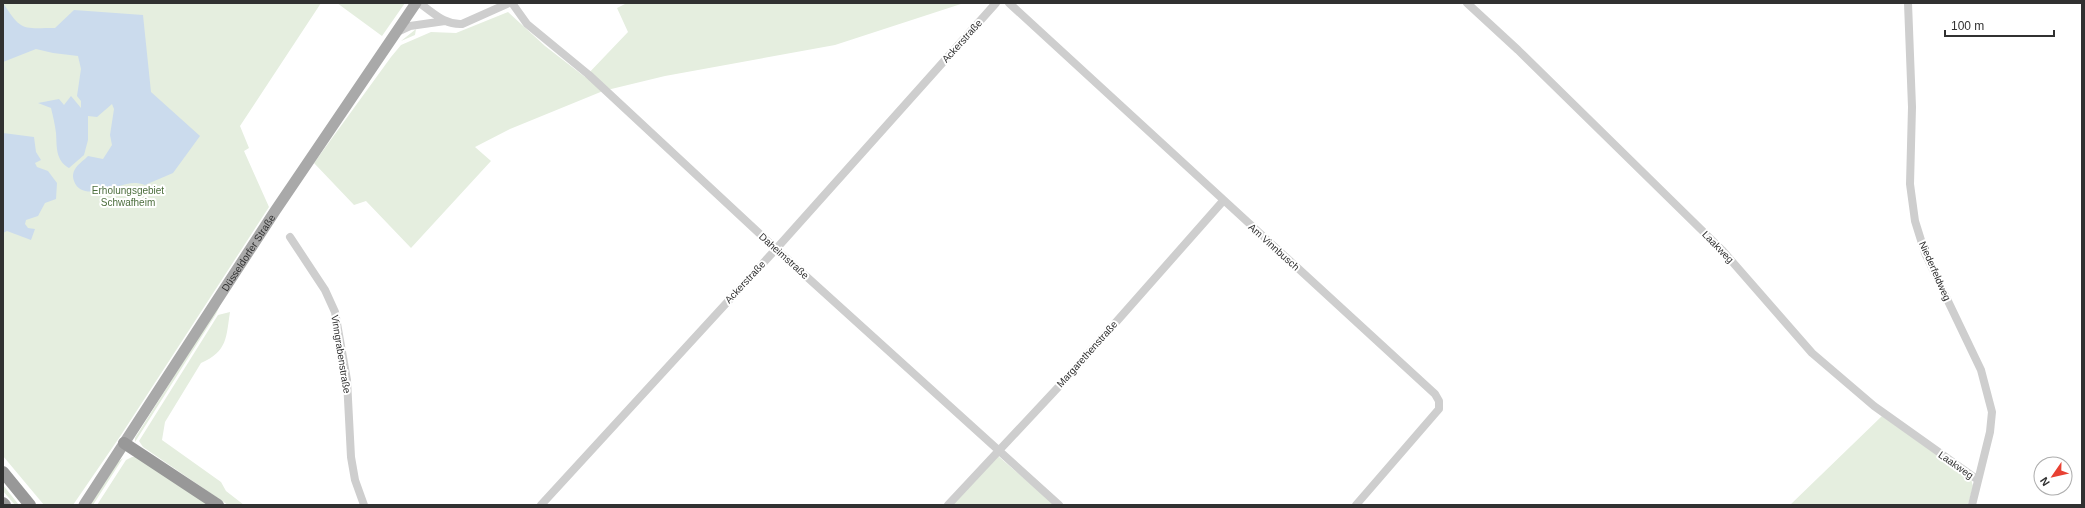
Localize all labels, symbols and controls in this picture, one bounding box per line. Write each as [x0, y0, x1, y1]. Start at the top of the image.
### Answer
scale bar [1945, 12, 2054, 38]
street label: Ackerstraße [940, 17, 984, 65]
text: 100 m [1951, 19, 1984, 33]
park label: Erholungsgebiet Schwafheim [92, 185, 164, 208]
street label: Düsseldorfer Straße [219, 212, 277, 293]
street label: Am Vinnbusch [1246, 221, 1302, 273]
street label: Laakweg [1700, 229, 1736, 265]
street label: Daheimstraße [757, 231, 811, 281]
street label: Niederfeldweg [1917, 240, 1953, 302]
street label: Ackerstraße [723, 258, 768, 305]
street label: Vinngrabenstraße [329, 314, 353, 394]
street label: Margarethenstraße [1054, 318, 1120, 389]
street label: Laakweg [1936, 449, 1976, 481]
north arrow [2033, 456, 2073, 496]
text: N [2037, 475, 2052, 488]

